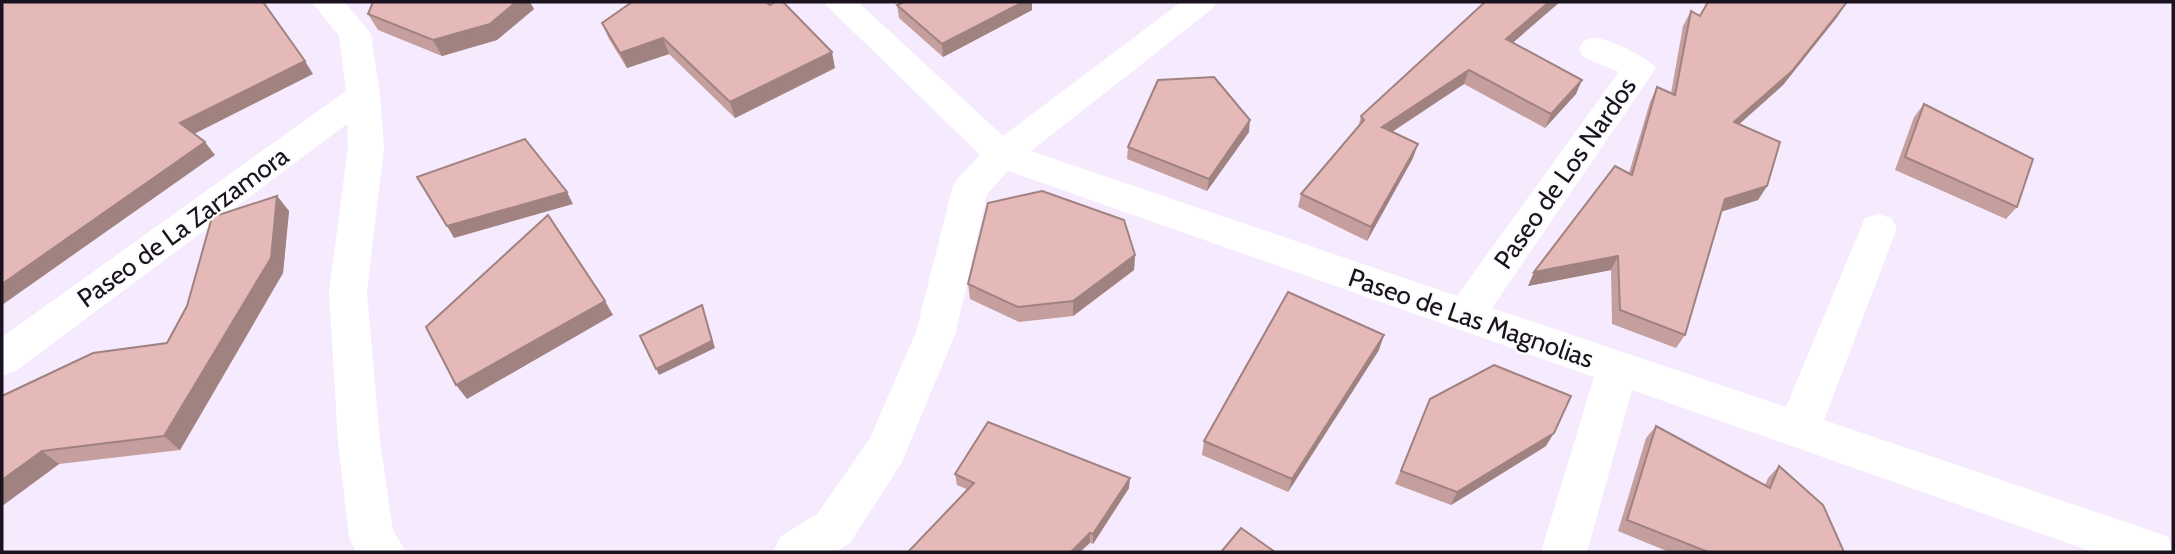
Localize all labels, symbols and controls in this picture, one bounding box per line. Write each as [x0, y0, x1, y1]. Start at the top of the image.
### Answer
street label: Paseo de Los Nardos [1487, 71, 1643, 275]
street label: Paseo de La Zarzamora [71, 139, 295, 314]
street label: Paseo de Las Magnolias [1344, 261, 1598, 375]

